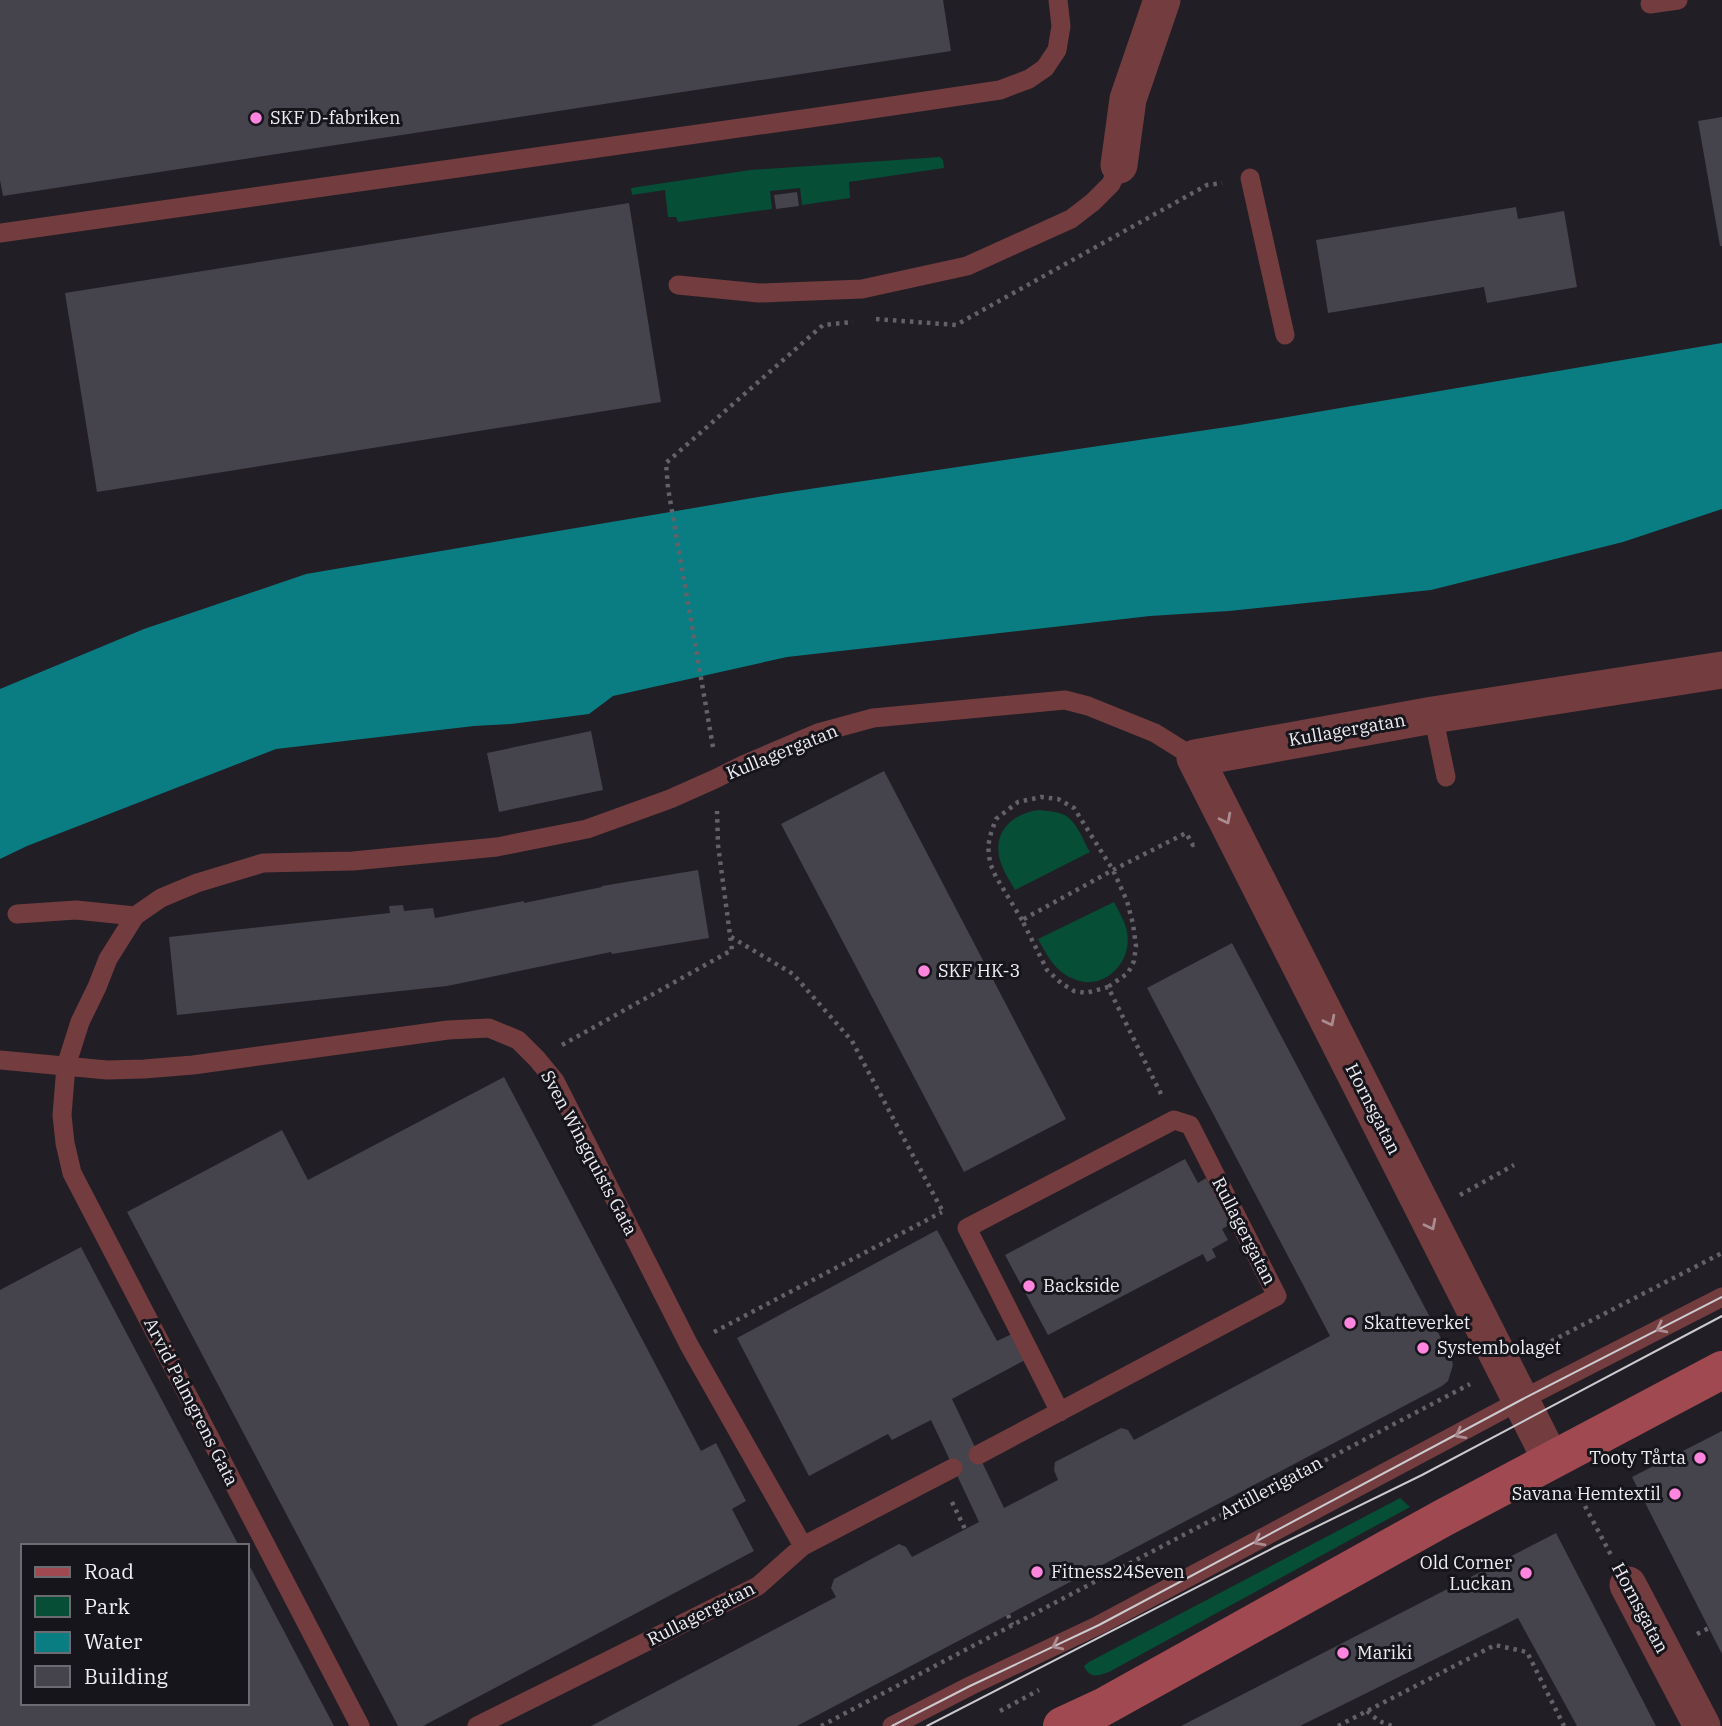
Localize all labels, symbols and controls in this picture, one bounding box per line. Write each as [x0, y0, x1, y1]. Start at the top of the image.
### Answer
place label: SKF D-fabriken [270, 106, 400, 129]
marker: SKF D-fabriken [248, 110, 264, 126]
street label: Kullagergatan [1287, 708, 1407, 751]
street label: Kullagergatan [723, 719, 841, 784]
one-way arrow [1218, 811, 1232, 824]
place label: SKF HK-3 [938, 959, 1020, 982]
marker: SKF HK-3 [916, 963, 932, 979]
one-way arrow [1321, 1014, 1335, 1026]
street label: Hornsgatan [1341, 1059, 1406, 1158]
street label: Sven Wingquists Gata [536, 1066, 643, 1239]
street label: Rullagergatan [1207, 1173, 1281, 1289]
one-way arrow [1423, 1218, 1437, 1230]
place label: Backside [1043, 1274, 1120, 1297]
marker: Backside [1021, 1278, 1037, 1294]
place label: Skatteverket [1364, 1311, 1470, 1334]
street label: Arvid Palmgrens Gata [139, 1314, 244, 1490]
marker: Skatteverket [1342, 1315, 1358, 1331]
one-way arrow [1656, 1320, 1669, 1333]
place label: Systembolaget [1437, 1336, 1561, 1359]
marker: Systembolaget [1415, 1340, 1431, 1356]
one-way arrow [1455, 1426, 1467, 1439]
place label: Tooty Tårta [1589, 1446, 1686, 1469]
marker: Tooty Tårta [1692, 1450, 1708, 1466]
street label: Artillerigatan [1215, 1451, 1326, 1524]
place label: Savana Hemtextil [1512, 1482, 1661, 1505]
marker: Savana Hemtextil [1667, 1486, 1683, 1502]
one-way arrow [1254, 1532, 1266, 1546]
legend [21, 1544, 248, 1705]
place label: Old Corner Luckan [1420, 1551, 1512, 1595]
text: Road [84, 1557, 134, 1585]
street label: Hornsgatan [1607, 1558, 1674, 1657]
place label: Fitness24Seven [1051, 1560, 1185, 1583]
marker: Fitness24Seven [1029, 1564, 1045, 1580]
marker: Old Corner Luckan [1518, 1565, 1534, 1581]
street label: Rullagergatan [643, 1577, 759, 1651]
text: Park [84, 1592, 131, 1620]
text: Water [84, 1627, 143, 1655]
one-way arrow [1052, 1637, 1064, 1651]
place label: Mariki [1357, 1641, 1413, 1664]
marker: Mariki [1335, 1645, 1351, 1661]
text: Building [84, 1662, 169, 1690]

